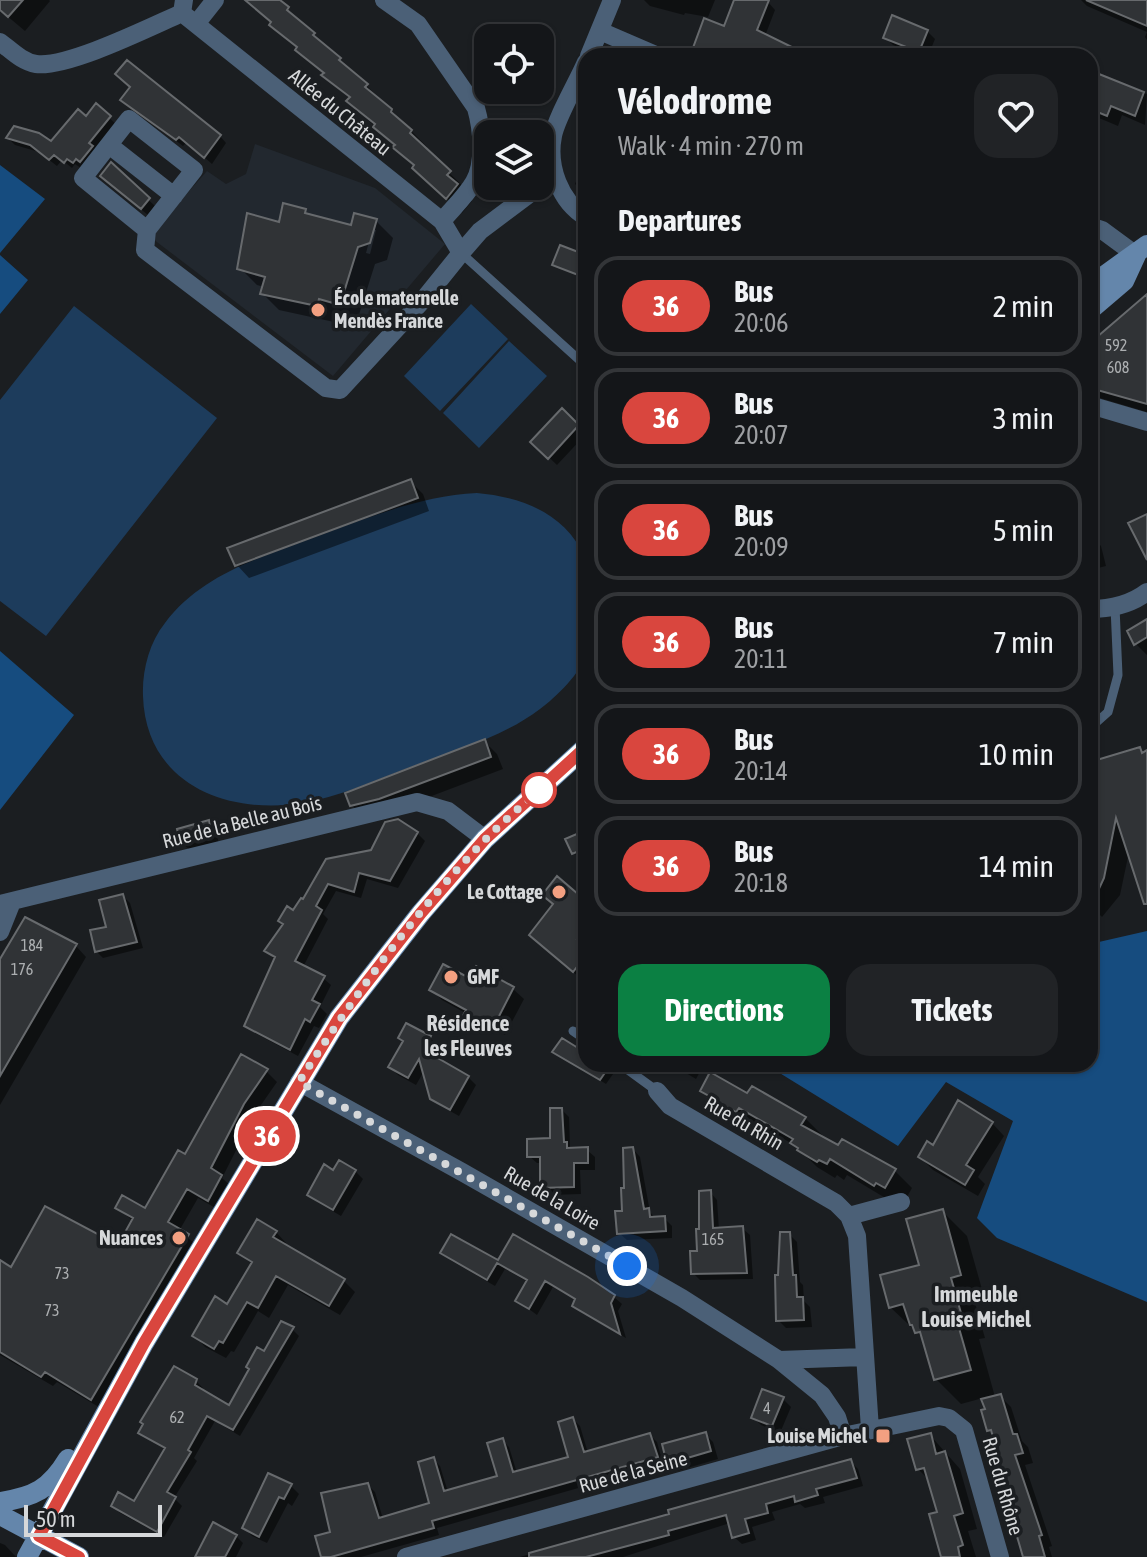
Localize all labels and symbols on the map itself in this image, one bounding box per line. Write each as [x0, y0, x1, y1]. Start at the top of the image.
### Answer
street label: Allée du Château [285, 64, 396, 160]
place label: École maternelle Mendès France [334, 286, 459, 332]
marker: École maternelle Mendès France [309, 301, 327, 319]
house number: 592 [1105, 336, 1127, 354]
house number: 608 [1107, 358, 1129, 376]
unlabelled marker [522, 773, 556, 807]
street label: Rue de la Belle au Bois [160, 791, 324, 852]
place label: Le Cottage [467, 880, 543, 903]
marker: Le Cottage [550, 883, 568, 901]
house number: 184 [21, 936, 43, 954]
house number: 176 [11, 960, 33, 978]
place label: GMF [467, 965, 499, 988]
marker: GMF [442, 968, 460, 986]
district label: Résidence les Fleuves [424, 1010, 512, 1061]
street label: Rue du Rhin [701, 1091, 788, 1154]
line badge: 36 [231, 1110, 303, 1162]
street label: Rue de la Loire [500, 1161, 604, 1234]
place label: Nuances [99, 1226, 163, 1249]
marker: Nuances [170, 1229, 188, 1247]
house number: 165 [702, 1230, 724, 1248]
your location [607, 1246, 647, 1286]
house number: 73 [54, 1264, 70, 1282]
district label: Immeuble Louise Michel [921, 1281, 1032, 1332]
house number: 73 [44, 1301, 60, 1319]
house number: 4 [763, 1399, 771, 1417]
house number: 62 [169, 1408, 185, 1426]
place label: Louise Michel [767, 1424, 868, 1447]
marker: Louise Michel [874, 1427, 892, 1445]
street label: Rue du Rhône [978, 1434, 1028, 1538]
street label: Rue de la Seine [576, 1446, 689, 1497]
scale bar [24, 1501, 162, 1537]

